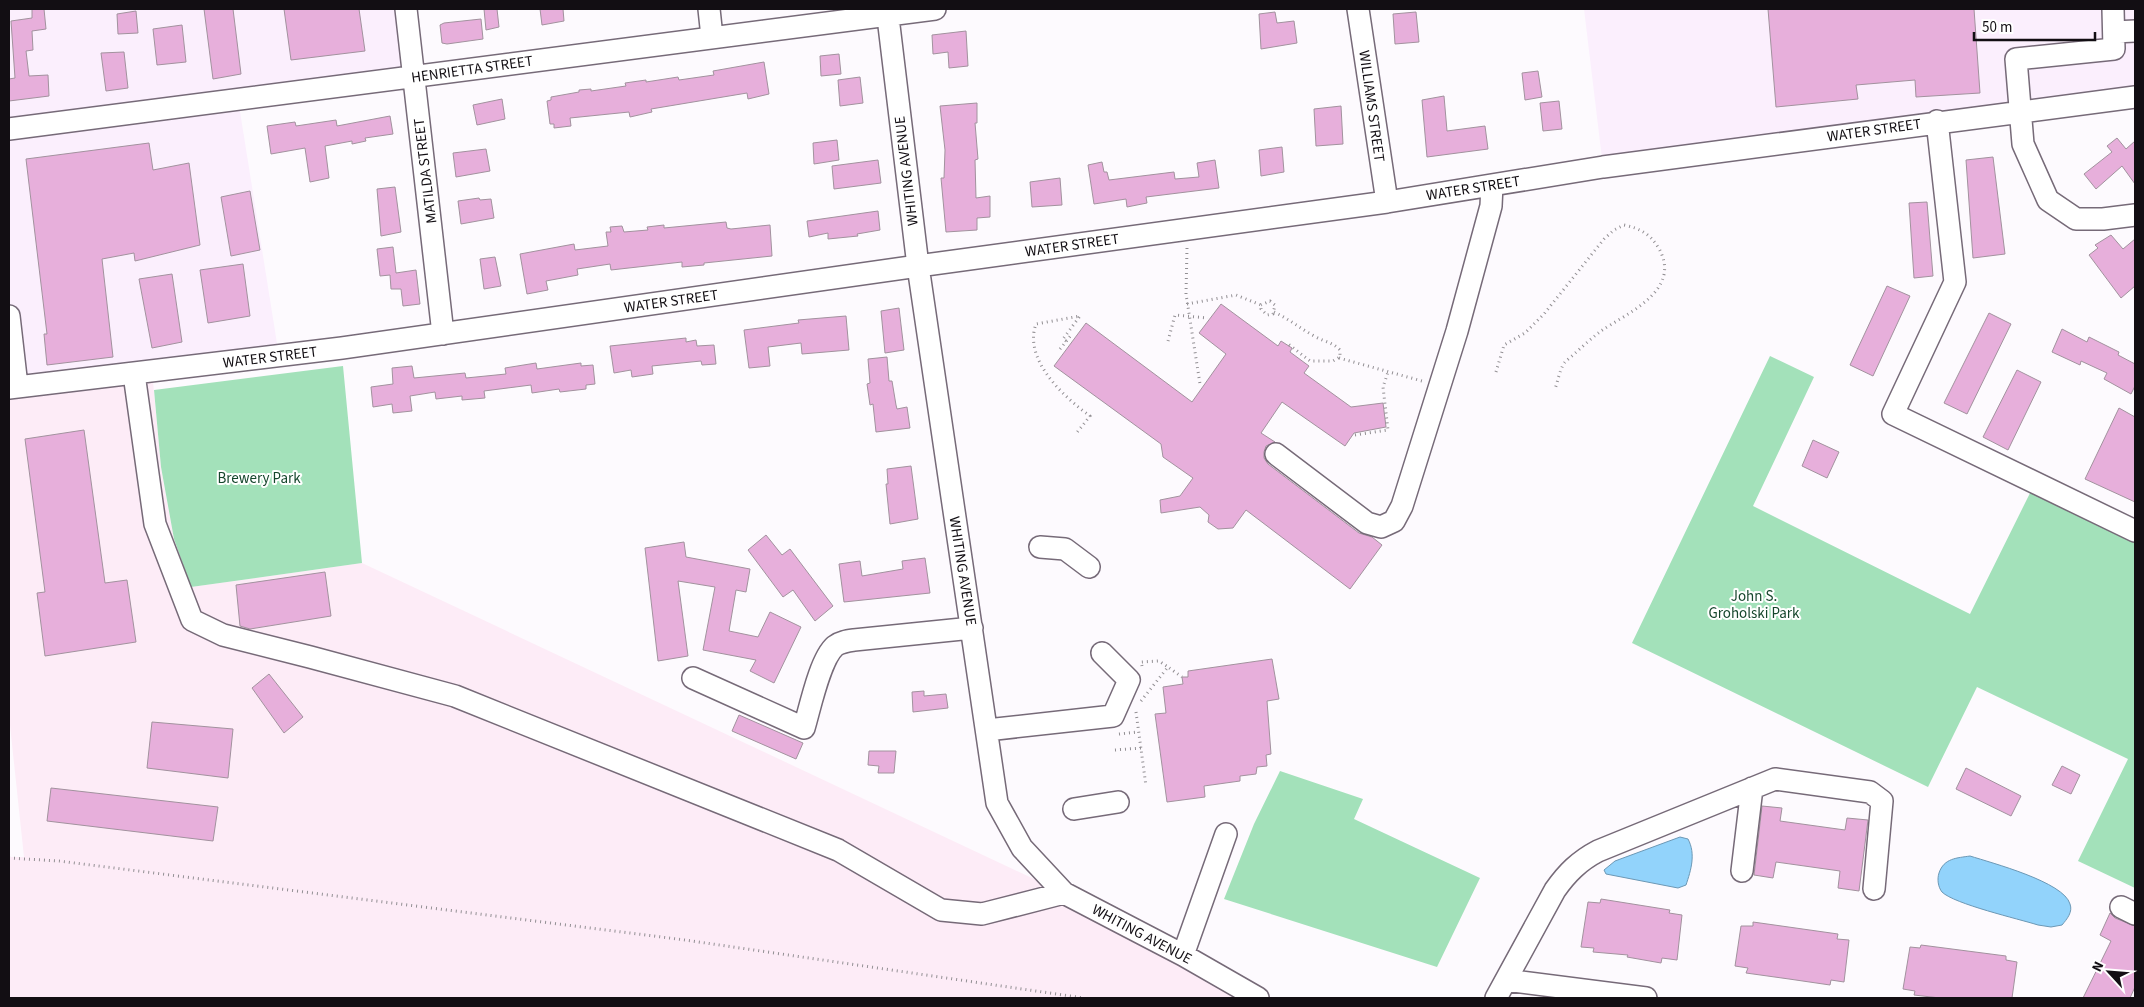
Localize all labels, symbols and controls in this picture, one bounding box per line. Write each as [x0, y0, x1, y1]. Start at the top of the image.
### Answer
scale bar [1974, 10, 2095, 42]
text: 50 m [1982, 17, 2012, 38]
street label: WILLIAMS STREET [1353, 49, 1390, 163]
street label: HENRIETTA STREET [410, 51, 534, 88]
street label: WATER STREET [1826, 114, 1922, 147]
street label: WHITING AVENUE [889, 115, 924, 227]
street label: MATILDA STREET [409, 117, 442, 225]
street label: WATER STREET [1425, 171, 1522, 206]
street label: WATER STREET [1024, 229, 1120, 262]
street label: WATER STREET [623, 285, 719, 318]
street label: WATER STREET [222, 341, 318, 374]
park label: Brewery Park [217, 468, 301, 489]
street label: WHITING AVENUE [944, 515, 982, 627]
park label: John S. Groholski Park [1709, 586, 1800, 624]
street label: WHITING AVENUE [1088, 899, 1195, 970]
north arrow [2084, 947, 2134, 997]
text: N [2087, 958, 2109, 975]

